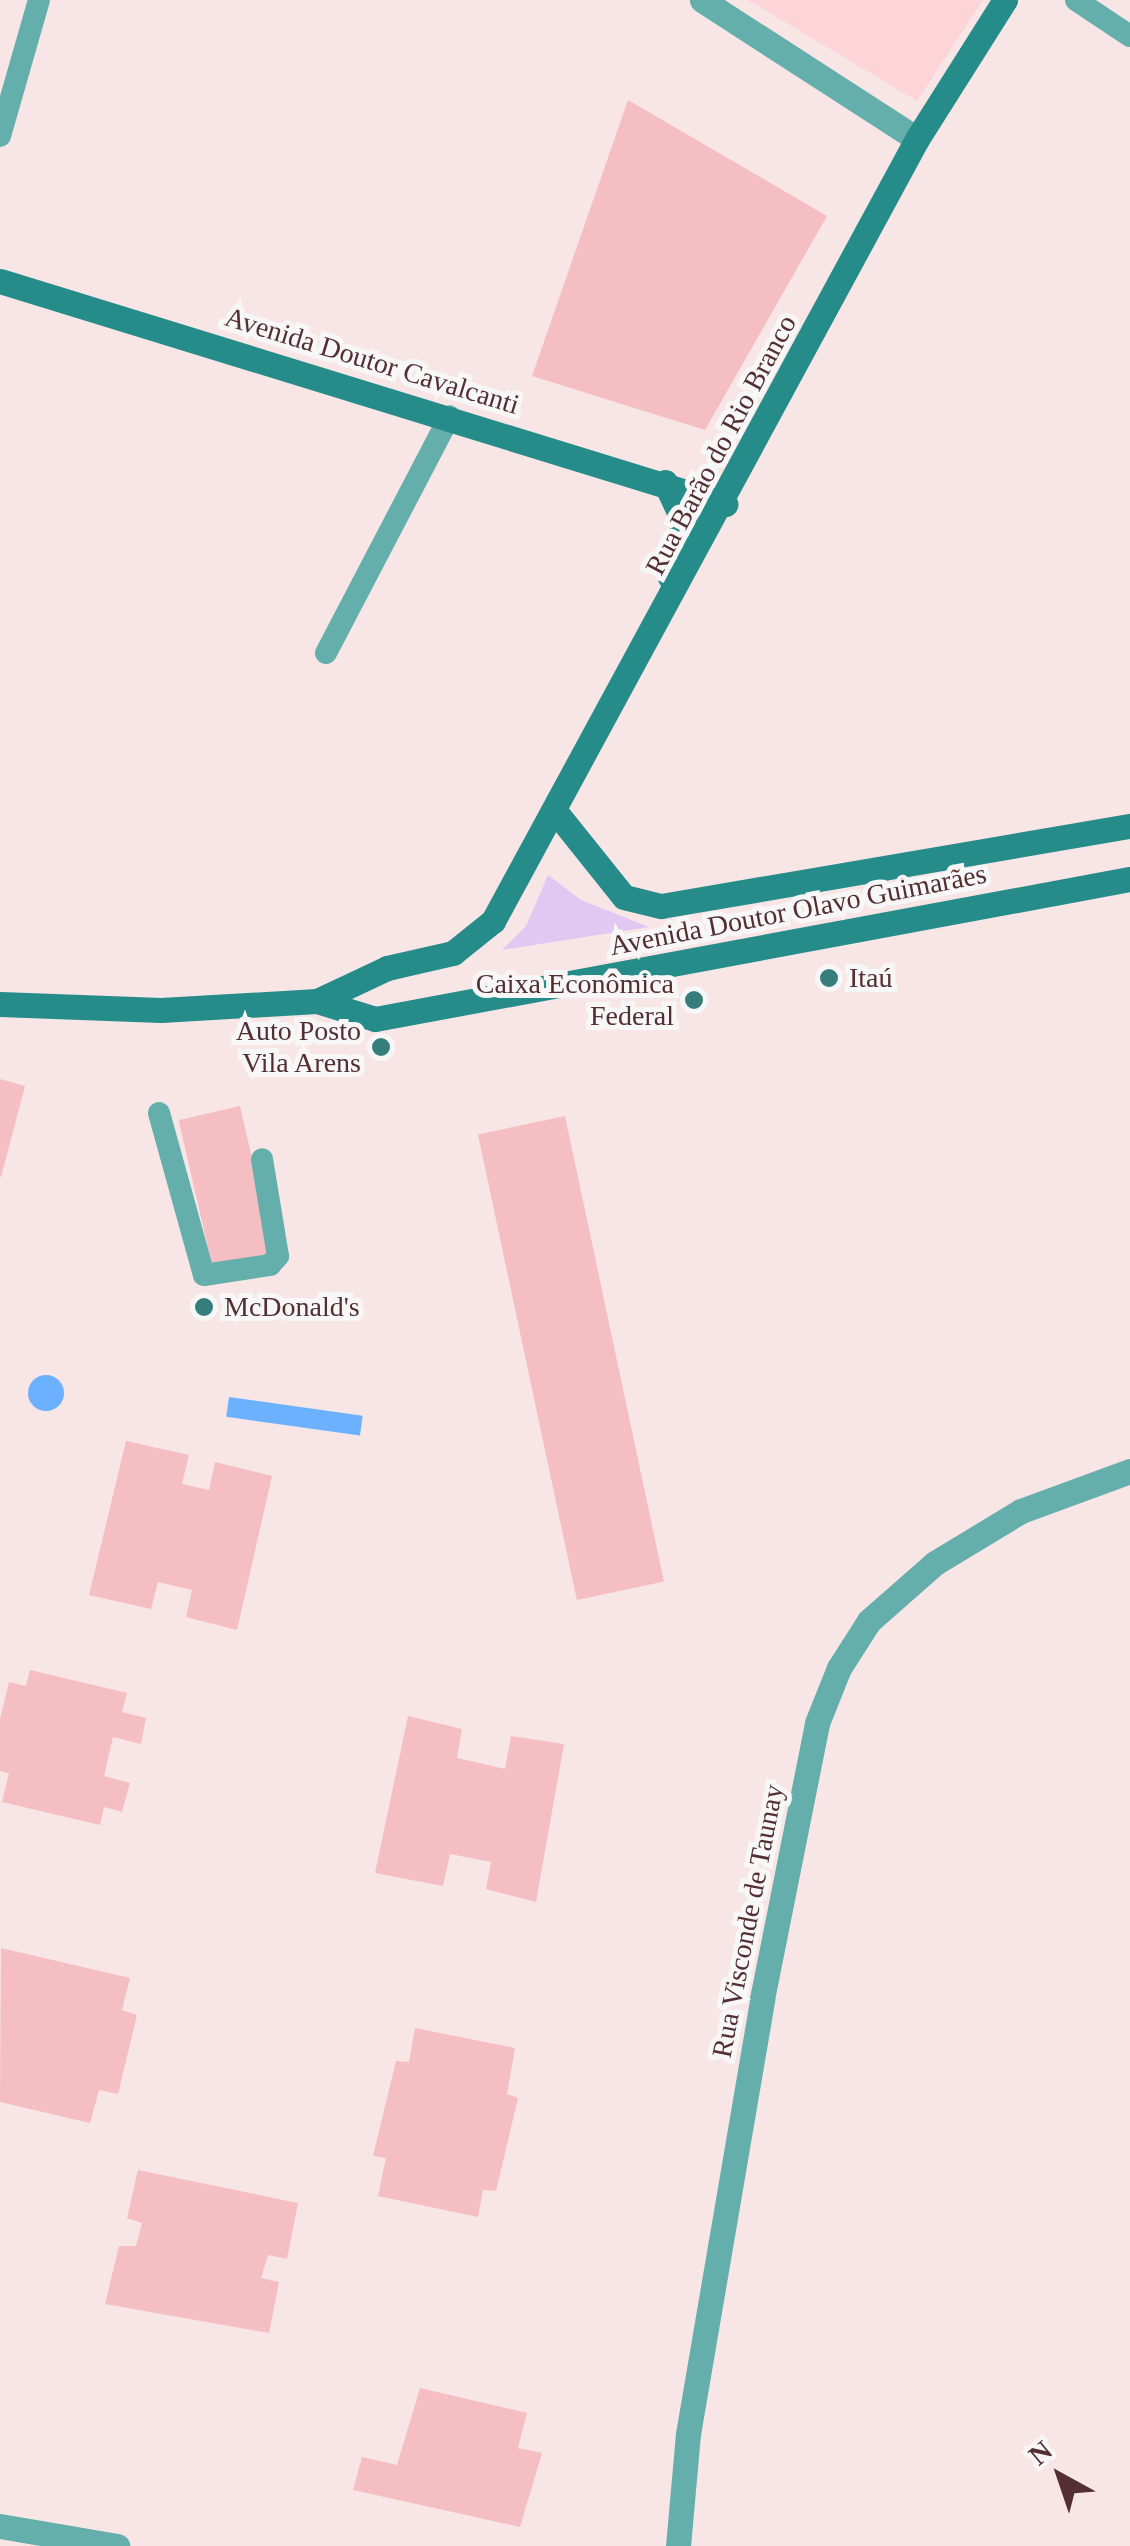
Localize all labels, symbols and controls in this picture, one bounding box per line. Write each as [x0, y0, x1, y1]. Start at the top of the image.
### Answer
street label: Avenida Doutor Cavalcanti [221, 300, 523, 422]
street label: Rua Barão do Rio Branco [638, 309, 804, 581]
street label: Avenida Doutor Olavo Guimarães [607, 857, 989, 963]
place label: Itaú [849, 961, 893, 995]
place label: Caixa Econômica Federal [476, 967, 674, 1033]
marker: Itaú [818, 967, 840, 989]
marker: Caixa Econômica Federal [683, 989, 705, 1011]
place label: Auto Posto Vila Arens [236, 1014, 361, 1080]
marker: Auto Posto Vila Arens [370, 1036, 392, 1058]
place label: McDonald's [224, 1290, 360, 1324]
marker: McDonald's [193, 1296, 215, 1318]
street label: Rua Visconde de Taunay [705, 1781, 791, 2061]
north arrow [1010, 2426, 1110, 2526]
text: N [1023, 2434, 1058, 2471]

